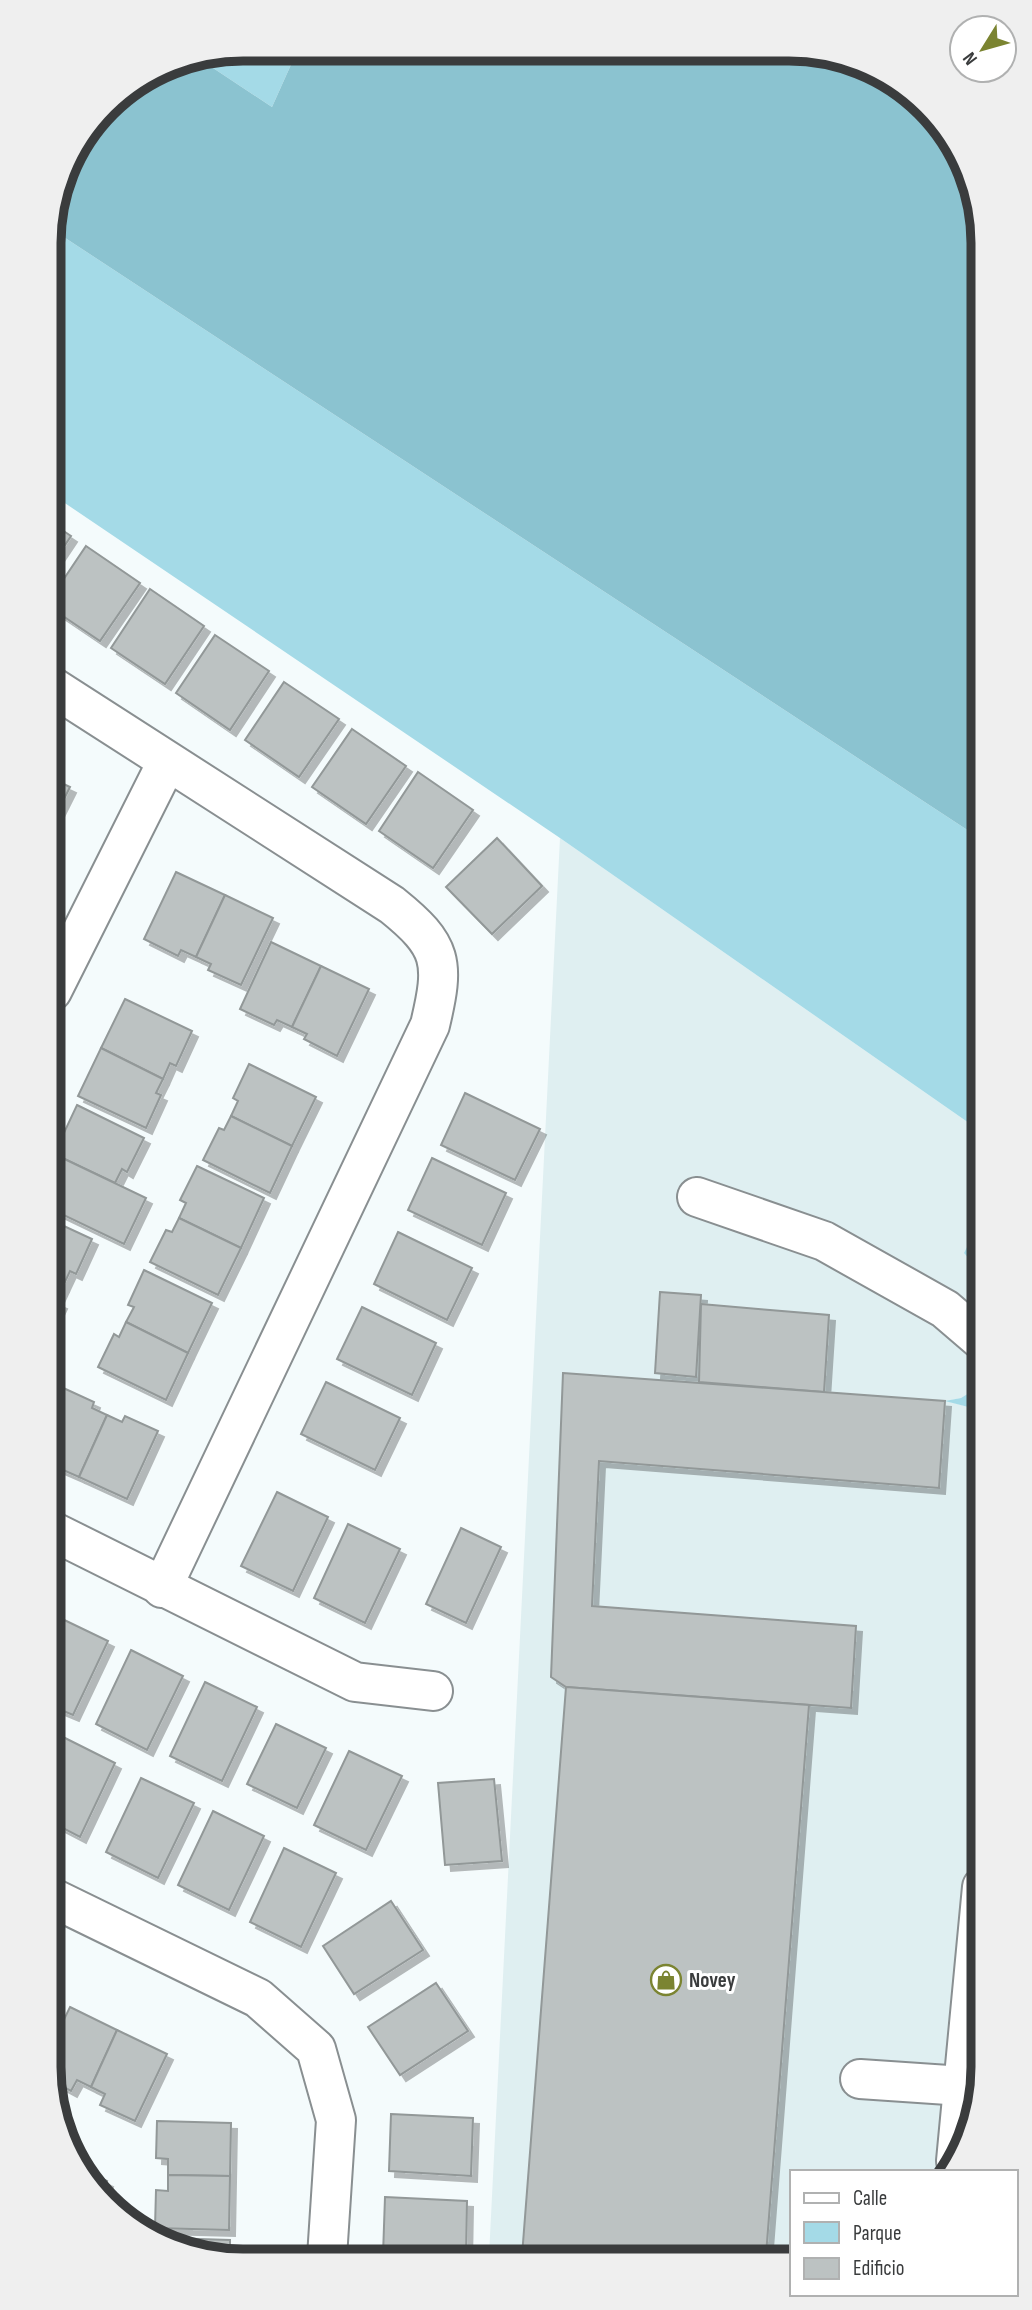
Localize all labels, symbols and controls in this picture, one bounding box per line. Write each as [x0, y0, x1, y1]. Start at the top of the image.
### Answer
north arrow [948, 14, 1018, 84]
text: N [958, 47, 983, 69]
shop icon: Novey [649, 1963, 683, 1997]
place label: Novey [689, 1968, 736, 1993]
legend [790, 2170, 1018, 2296]
text: Calle [853, 2186, 887, 2211]
text: Parque [853, 2221, 901, 2246]
text: Edificio [853, 2256, 904, 2281]

